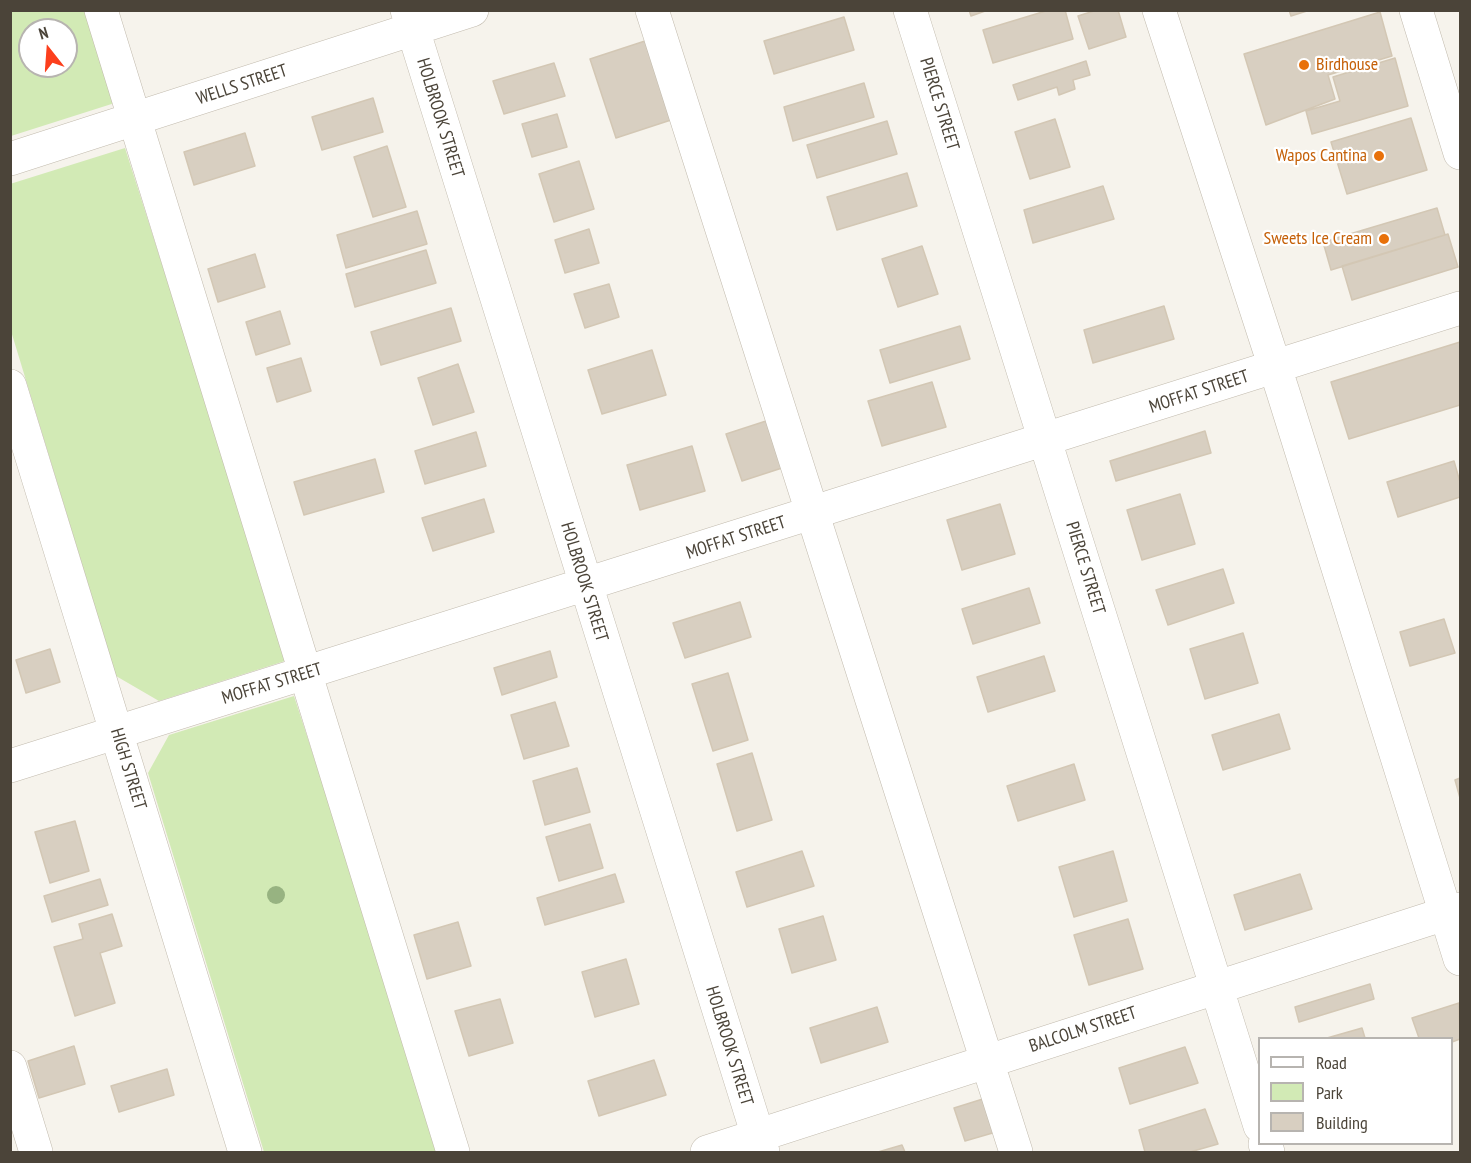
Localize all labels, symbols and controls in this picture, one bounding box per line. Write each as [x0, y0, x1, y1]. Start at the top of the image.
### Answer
north arrow [18, 18, 78, 78]
text: N [36, 22, 50, 44]
place label: Birdhouse [1316, 54, 1378, 76]
street label: PIERCE STREET [915, 55, 963, 153]
street label: HOLBROOK STREET [412, 56, 468, 180]
marker: Birdhouse [1297, 58, 1311, 72]
street label: WELLS STREET [194, 60, 290, 110]
place label: Wapos Cantina [1276, 145, 1367, 167]
marker: Wapos Cantina [1372, 149, 1386, 163]
place label: Sweets Ice Cream [1263, 228, 1372, 250]
marker: Sweets Ice Cream [1377, 232, 1391, 246]
street label: MOFFAT STREET [1146, 366, 1252, 418]
street label: MOFFAT STREET [683, 512, 789, 564]
street label: PIERCE STREET [1061, 519, 1109, 617]
street label: HOLBROOK STREET [556, 520, 612, 644]
street label: MOFFAT STREET [219, 659, 325, 709]
street label: HIGH STREET [105, 726, 151, 812]
street label: HOLBROOK STREET [701, 984, 757, 1108]
street label: BALCOLM STREET [1026, 1002, 1140, 1058]
legend [1258, 1037, 1453, 1145]
text: Road [1316, 1051, 1347, 1074]
text: Park [1316, 1081, 1343, 1104]
text: Building [1316, 1111, 1368, 1134]

